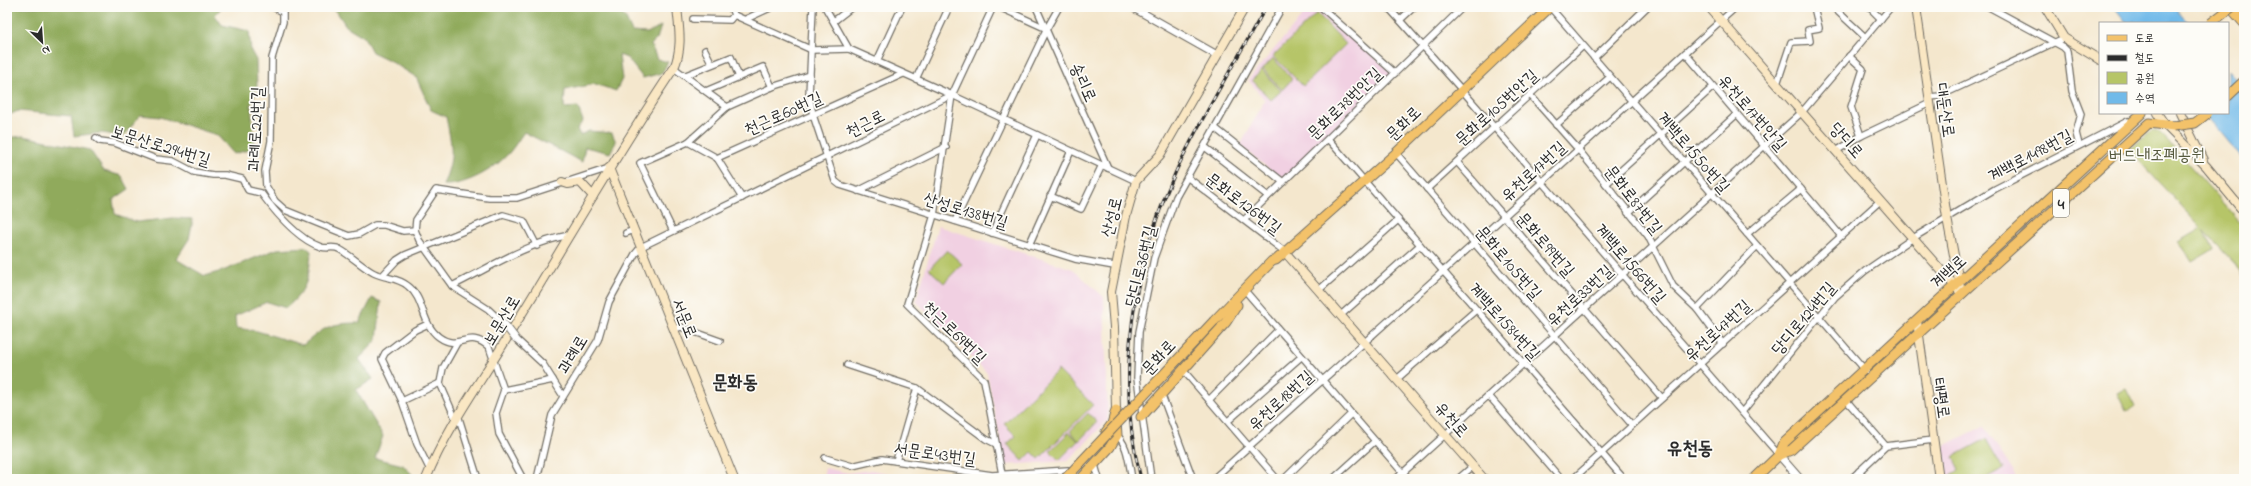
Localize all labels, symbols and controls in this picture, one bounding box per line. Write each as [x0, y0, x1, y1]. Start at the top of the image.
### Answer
north arrow [22, 22, 62, 62]
legend [2099, 22, 2229, 114]
text: 도로 [2135, 30, 2154, 48]
text: N [39, 41, 53, 59]
text: 철도 [2135, 50, 2154, 68]
street label: 송리로 [1063, 59, 1102, 106]
street label: 문화로78번안길 [1302, 62, 1388, 146]
street label: 문화로105번안길 [1450, 64, 1544, 152]
street label: 유천로17번안길 [1711, 69, 1793, 157]
text: 공원 [2135, 70, 2154, 88]
street label: 대둔산로 [1928, 81, 1961, 139]
street label: 과례로22번길 [242, 86, 271, 172]
street label: 천근로60번길 [741, 86, 827, 143]
text: 수역 [2135, 90, 2155, 108]
street label: 문화로 [1381, 101, 1427, 147]
street label: 천근로 [842, 104, 890, 145]
street label: 계백로1550번길 [1650, 107, 1736, 199]
street label: 당디로 [1823, 117, 1869, 165]
street label: 보문산로294번길 [108, 119, 214, 173]
street label: 계백로1498번길 [1984, 123, 2078, 189]
street label: 유천로17번길 [1496, 136, 1573, 208]
park label: 버드내조폐공원 [2109, 143, 2205, 168]
street label: 문화로87번길 [1598, 160, 1668, 240]
street label: 문화로126번길 [1200, 167, 1287, 241]
street label: 산성로138번길 [920, 187, 1011, 236]
road number: 4 [2053, 189, 2069, 217]
street label: 산성로 [1095, 194, 1130, 240]
street label: 문화로99번길 [1510, 207, 1580, 283]
street label: 계백로1566번길 [1588, 219, 1672, 310]
street label: 문화로105번길 [1469, 220, 1547, 306]
street label: 당디로36번길 [1119, 223, 1164, 310]
street label: 계백로 [1925, 249, 1973, 295]
street label: 유천로33번길 [1541, 259, 1619, 333]
street label: 당디로124번길 [1766, 276, 1843, 361]
street label: 계백로1584번길 [1462, 278, 1546, 367]
street label: 보문산로 [477, 291, 527, 351]
street label: 유천로47번길 [1679, 294, 1757, 368]
street label: 서문로 [664, 295, 703, 342]
street label: 천근로69번길 [916, 296, 992, 370]
street label: 과례로 [552, 331, 595, 379]
street label: 문화로 [1136, 334, 1182, 382]
street label: 유천로18번길 [1243, 365, 1319, 437]
district label: 문화동 [712, 370, 758, 397]
street label: 태평로 [1925, 376, 1956, 420]
street label: 유천로 [1428, 396, 1474, 444]
street label: 서문로43번길 [892, 436, 978, 473]
district label: 유천동 [1667, 436, 1713, 463]

